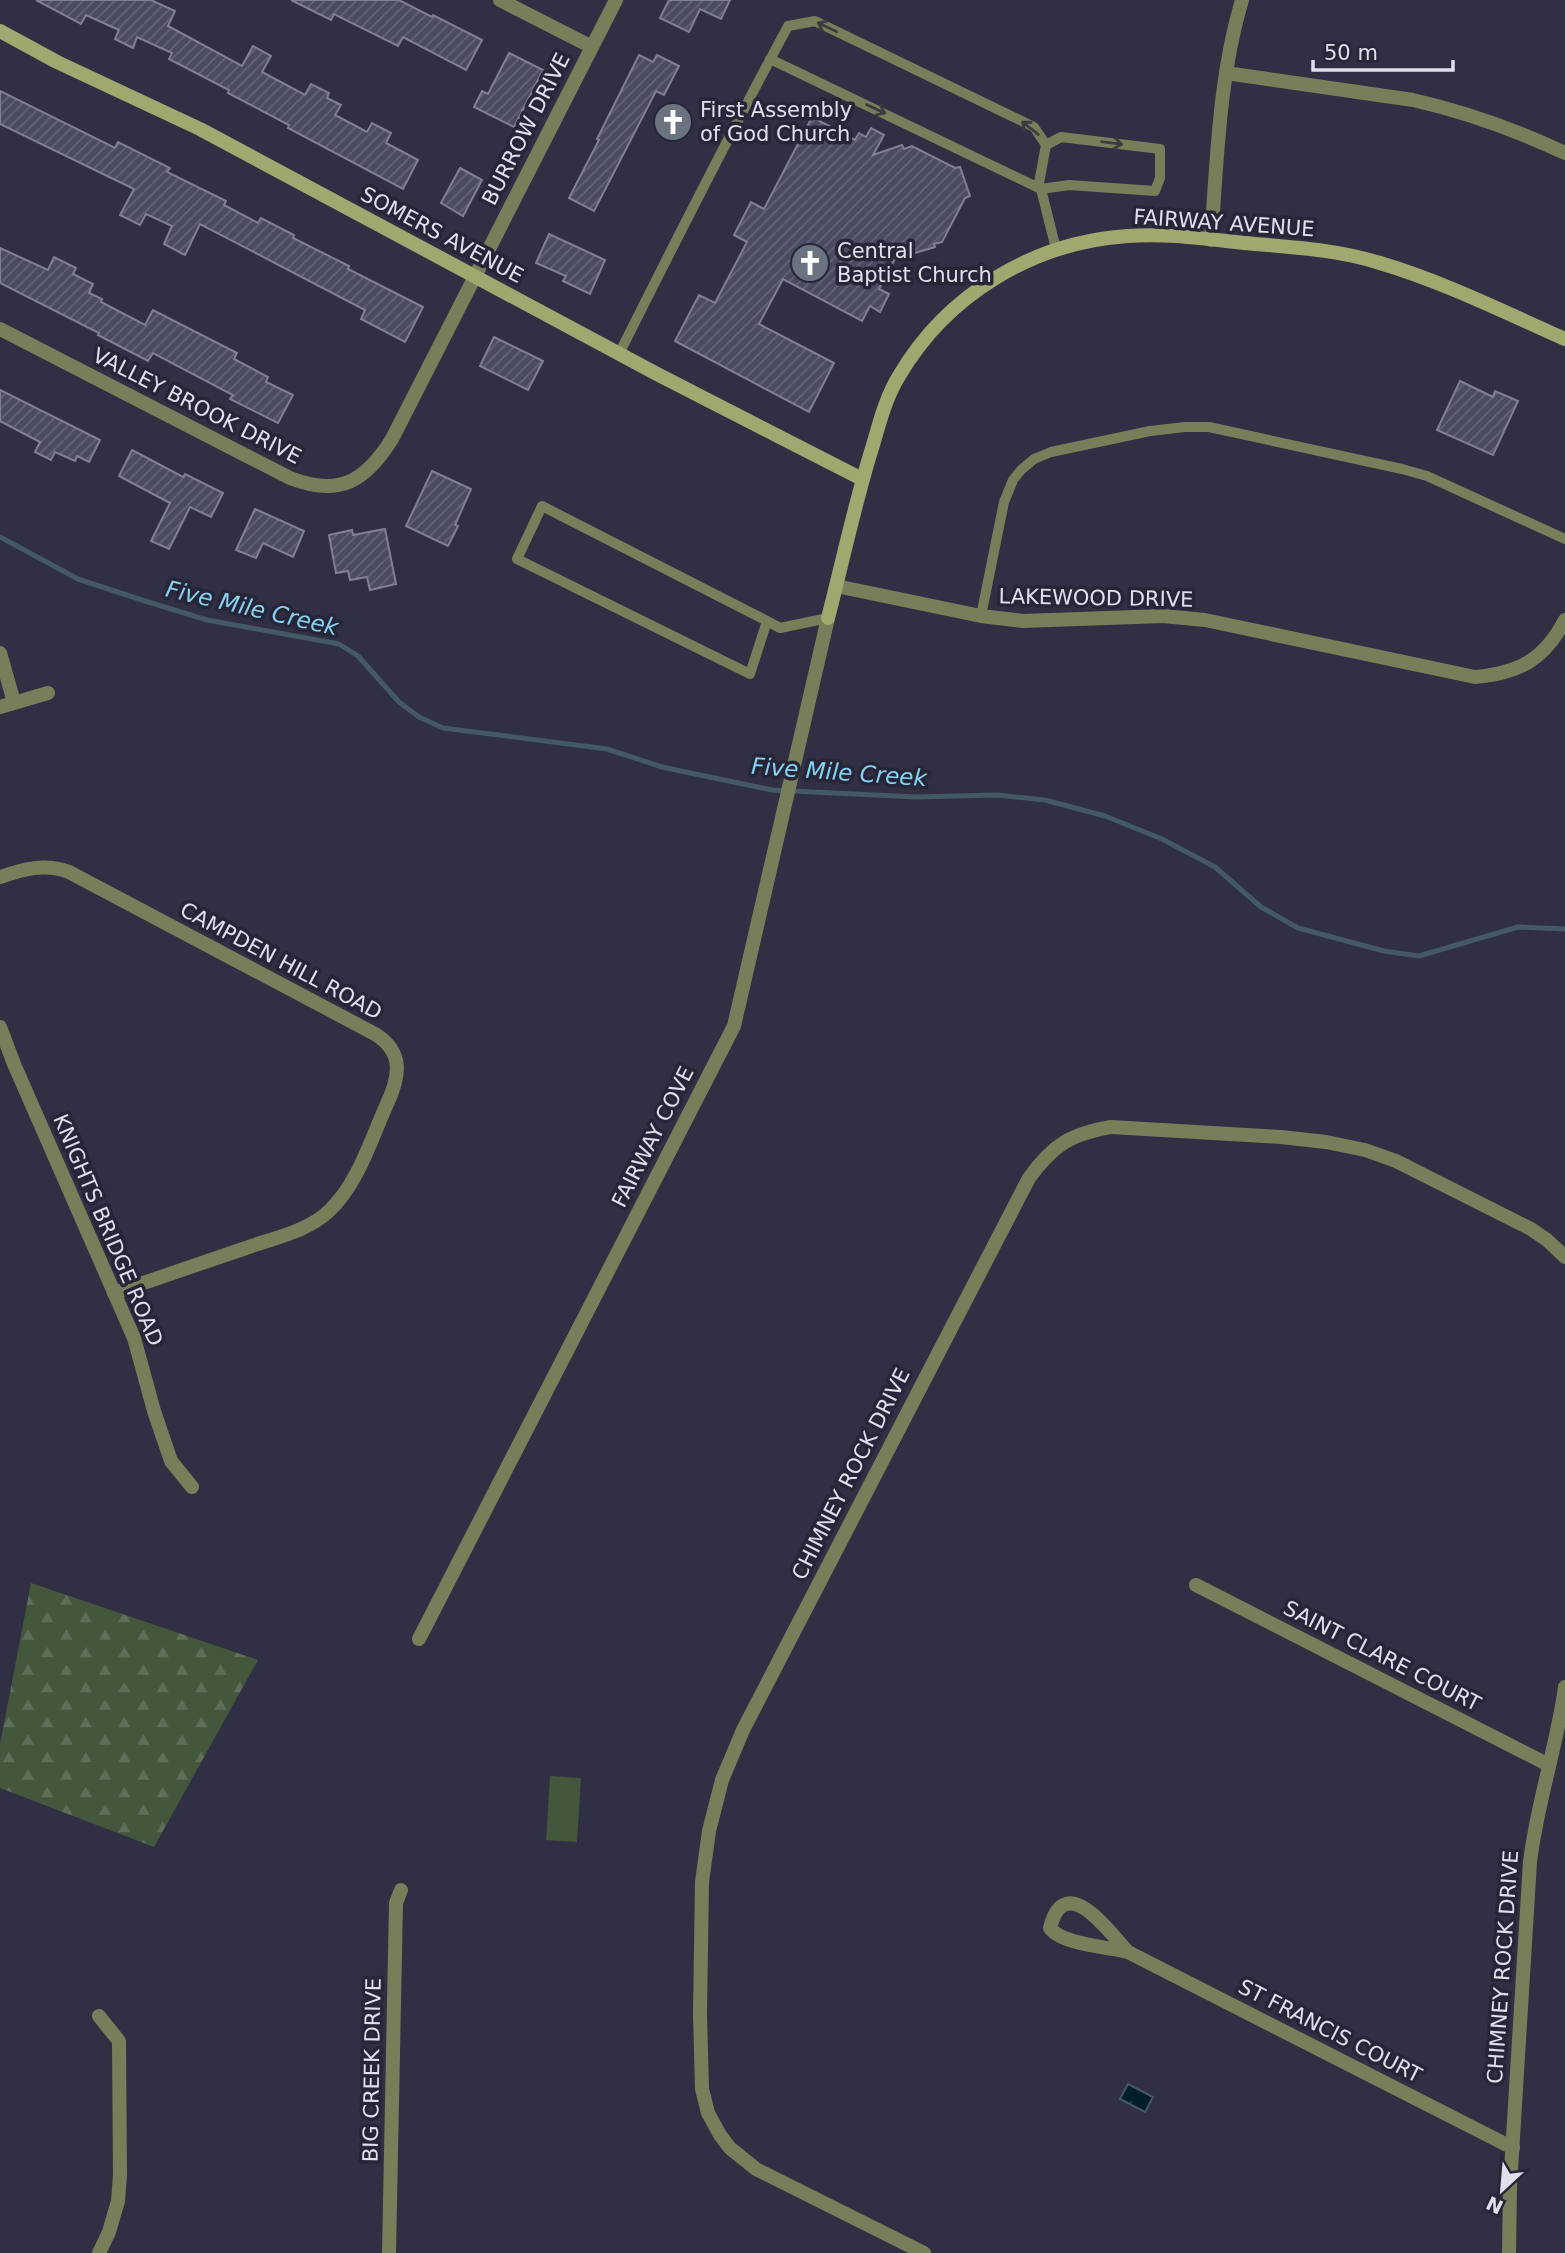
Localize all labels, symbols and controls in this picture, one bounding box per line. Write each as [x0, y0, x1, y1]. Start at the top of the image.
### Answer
one-way arrow [817, 19, 838, 33]
scale bar [1313, 28, 1453, 72]
text: 50 m [1324, 41, 1378, 65]
street label: BURROW DRIVE [477, 49, 575, 209]
place label: First Assembly of God Church [700, 98, 852, 146]
church icon: First Assembly of God Church [652, 101, 694, 143]
one-way arrow [865, 103, 886, 116]
one-way arrow [1021, 121, 1040, 136]
one-way arrow [1100, 136, 1123, 149]
street label: SOMERS AVENUE [357, 182, 527, 288]
street label: FAIRWAY AVENUE [1133, 205, 1315, 241]
place label: Central Baptist Church [837, 239, 992, 287]
church icon: Central Baptist Church [789, 242, 831, 284]
street label: VALLEY BROOK DRIVE [89, 343, 305, 469]
water label: Five Mile Creek [163, 576, 342, 641]
street label: LAKEWOOD DRIVE [998, 584, 1194, 612]
water label: Five Mile Creek [750, 753, 929, 791]
street label: CAMPDEN HILL ROAD [176, 898, 386, 1024]
street label: FAIRWAY COVE [607, 1063, 699, 1211]
street label: KNIGHTS BRIDGE ROAD [48, 1111, 168, 1349]
street label: CHIMNEY ROCK DRIVE [787, 1364, 915, 1584]
street label: SAINT CLARE COURT [1280, 1596, 1485, 1716]
street label: CHIMNEY ROCK DRIVE [1483, 1849, 1523, 2085]
street label: ST FRANCIS COURT [1235, 1974, 1426, 2088]
street label: BIG CREEK DRIVE [358, 1978, 386, 2162]
north arrow [1467, 2155, 1537, 2225]
text: N [1483, 2192, 1507, 2219]

